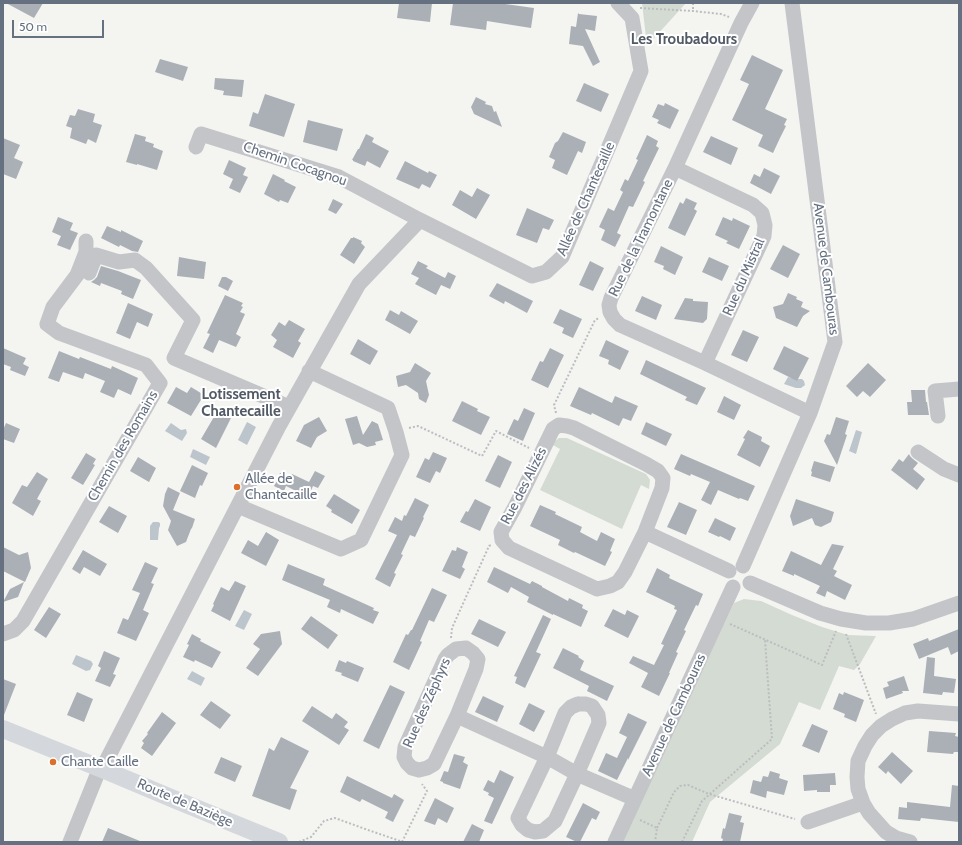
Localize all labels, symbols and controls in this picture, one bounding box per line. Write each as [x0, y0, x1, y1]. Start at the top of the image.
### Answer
scale bar [14, 12, 106, 38]
text: 50 m [19, 19, 47, 34]
district label: Les Troubadours [631, 31, 737, 49]
street label: Chemin Cocagnou [241, 138, 349, 190]
street label: Allée de Chantecaille [553, 139, 619, 259]
street label: Rue de la Tramontane [605, 177, 677, 299]
street label: Avenue de Cambouras [810, 202, 842, 336]
street label: Rue du Mistral [719, 236, 769, 318]
district label: Lotissement Chantecaille [201, 386, 281, 421]
street label: Chemin des Romains [84, 388, 162, 504]
street label: Rue des Alizés [497, 445, 551, 527]
place label: Allée de Chantecaille [245, 471, 317, 504]
marker: Allée de Chantecaille [232, 482, 242, 492]
street label: Avenue de Cambouras [638, 651, 710, 779]
street label: Rue des Zéphyrs [400, 655, 454, 751]
place label: Chante Caille [61, 754, 139, 770]
marker: Chante Caille [48, 757, 58, 767]
street label: Route de Baziège [135, 775, 235, 831]

